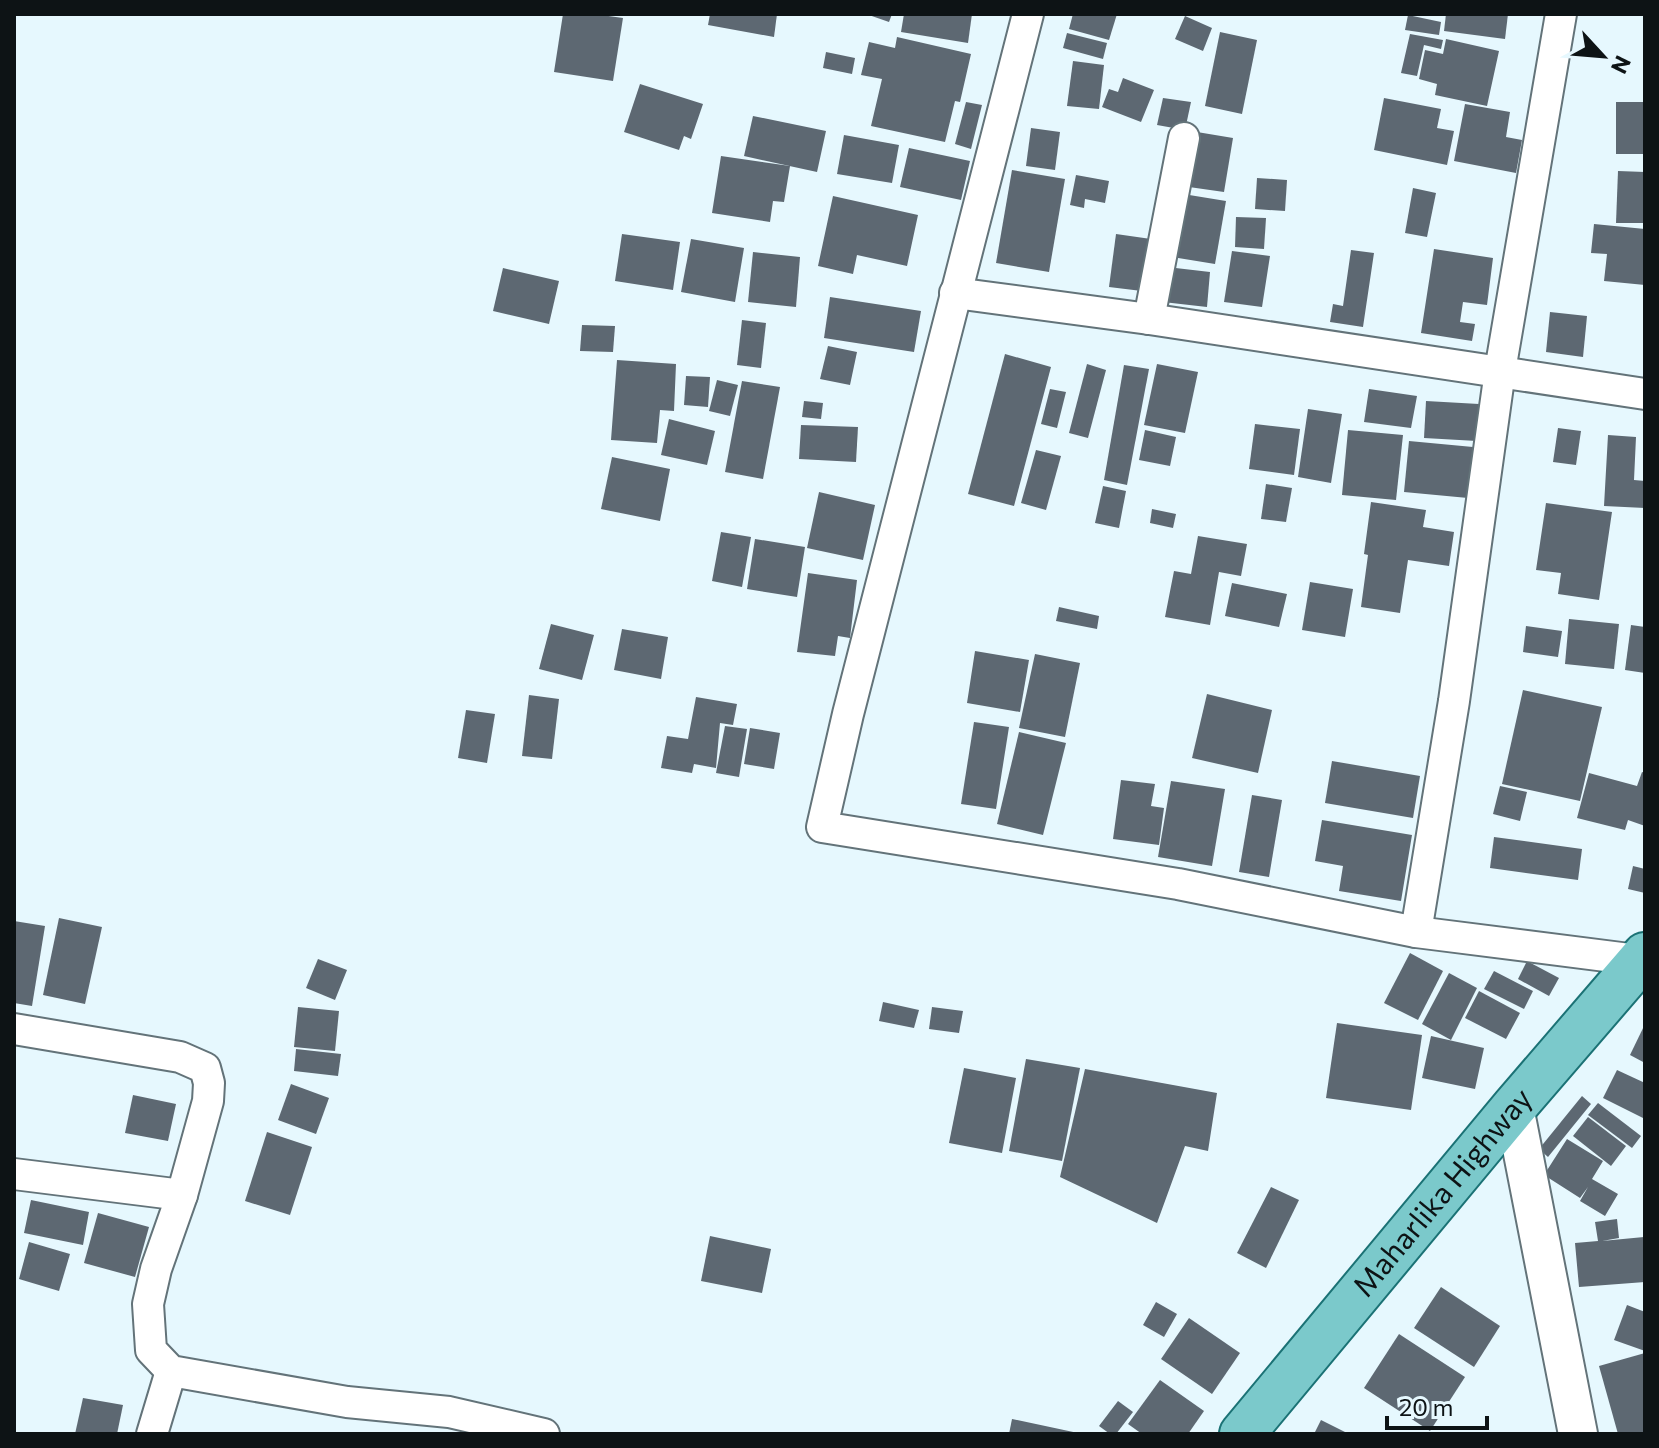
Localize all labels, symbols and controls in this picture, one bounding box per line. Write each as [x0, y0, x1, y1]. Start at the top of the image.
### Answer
north arrow [1563, 16, 1643, 96]
text: N [1606, 52, 1637, 78]
street label: Maharlika Highway [1344, 1079, 1538, 1303]
scale bar [1387, 1380, 1487, 1430]
text: 20 m [1399, 1392, 1453, 1421]

